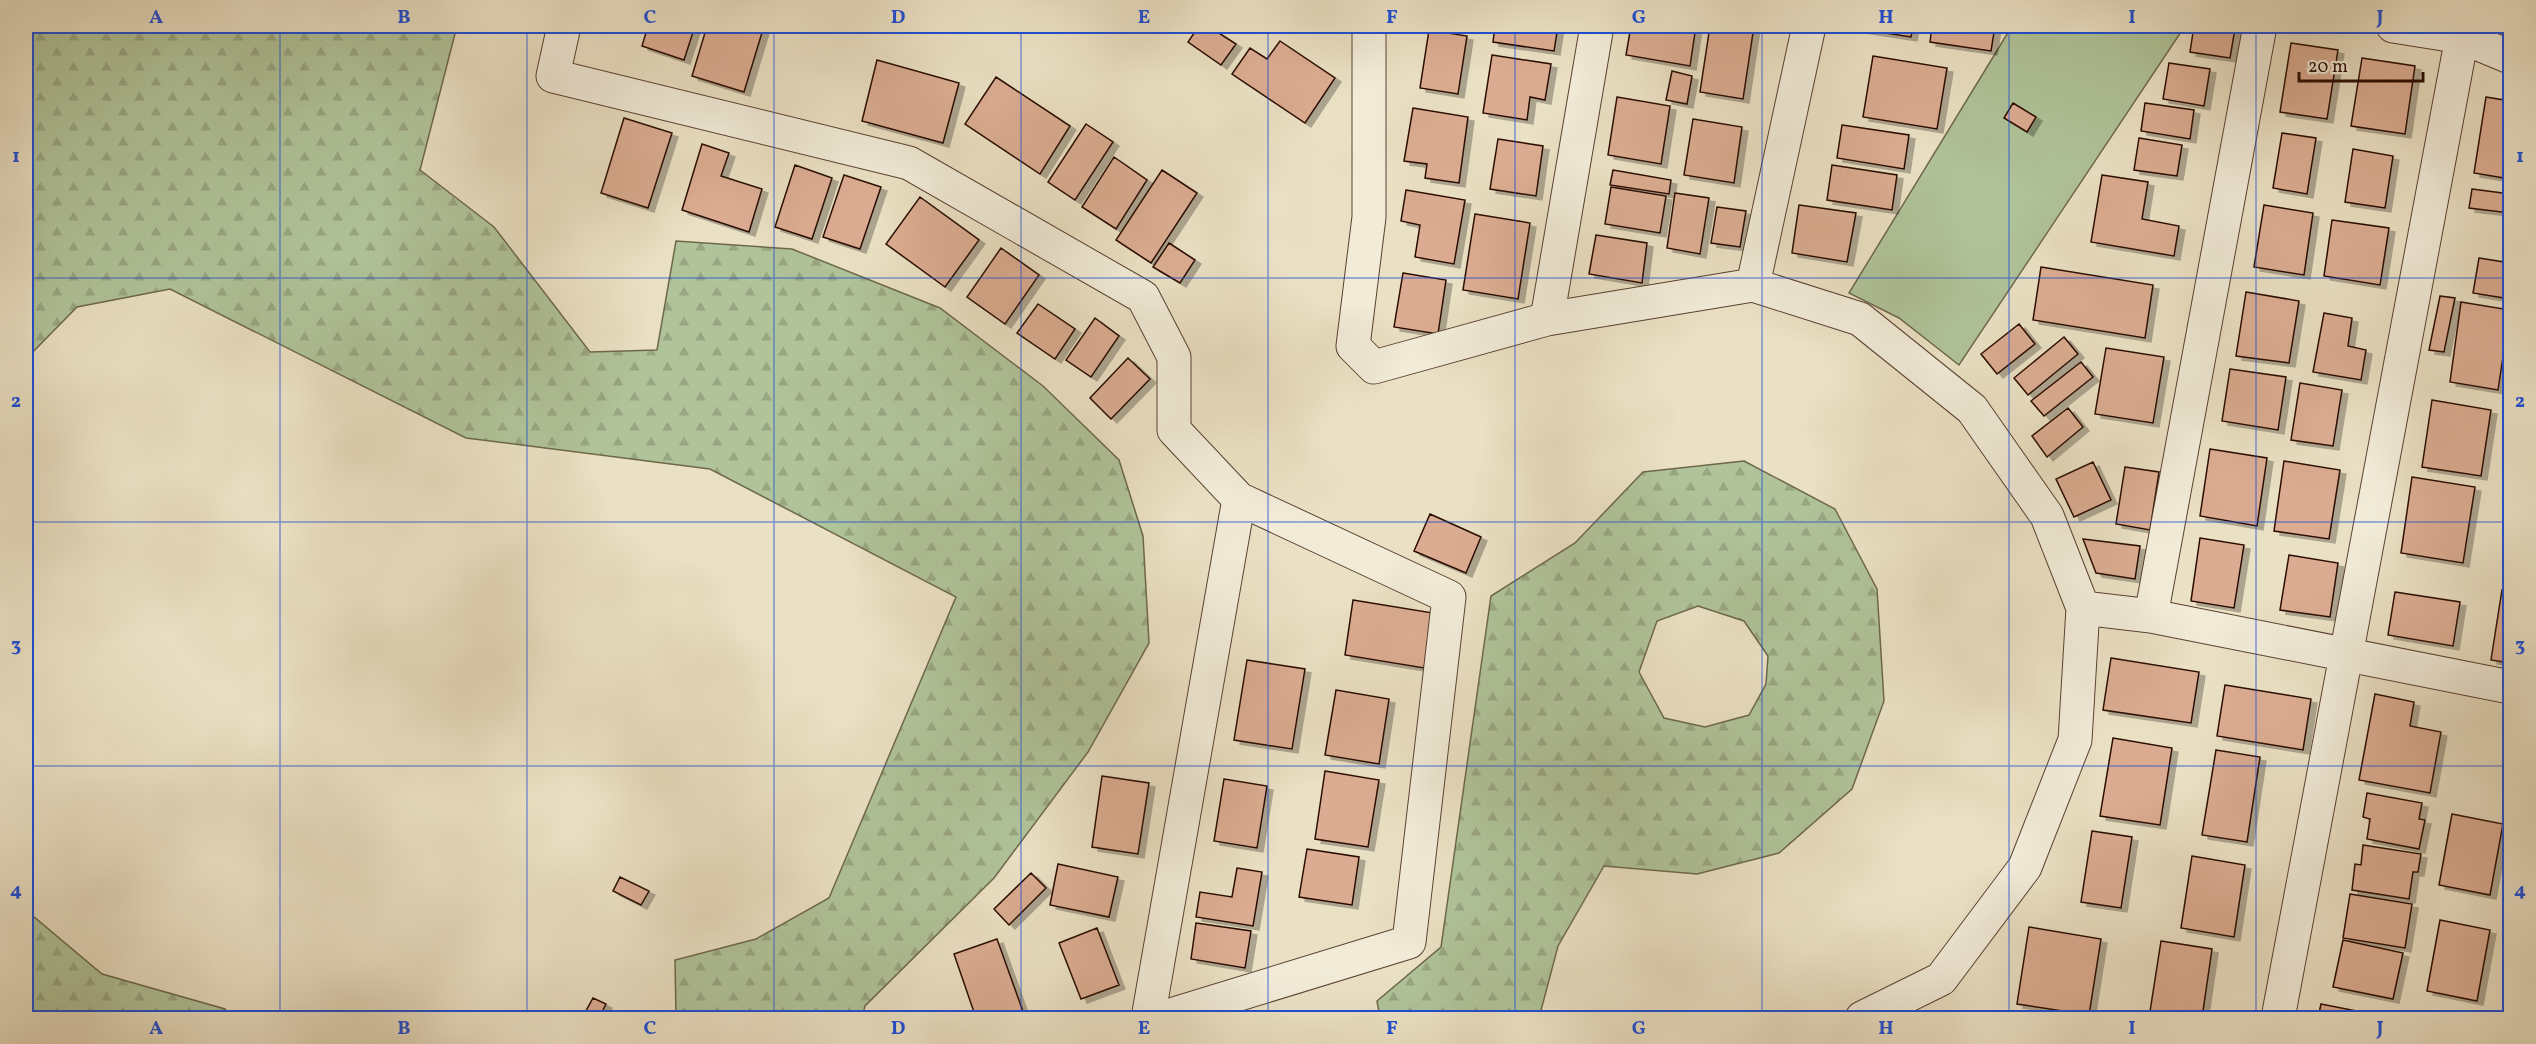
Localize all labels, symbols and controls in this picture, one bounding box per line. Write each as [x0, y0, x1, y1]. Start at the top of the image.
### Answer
text: A [149, 4, 163, 32]
text: B [397, 4, 411, 32]
text: C [644, 4, 657, 32]
text: D [891, 4, 905, 32]
text: E [1138, 4, 1150, 32]
text: F [1386, 4, 1398, 32]
text: G [1632, 4, 1646, 32]
text: H [1878, 4, 1894, 32]
text: I [2128, 4, 2136, 32]
text: J [2375, 4, 2384, 32]
scale bar [2299, 45, 2424, 83]
text: 20 m [2308, 55, 2348, 80]
text: 1 [12, 143, 20, 171]
text: 1 [2516, 143, 2524, 171]
text: 2 [11, 388, 21, 416]
text: 2 [2515, 388, 2525, 416]
text: 3 [11, 632, 21, 660]
text: 3 [2515, 632, 2525, 660]
text: 4 [10, 877, 22, 905]
text: 4 [2514, 877, 2526, 905]
text: A [149, 1015, 163, 1043]
text: B [397, 1015, 411, 1043]
text: C [644, 1015, 657, 1043]
text: D [891, 1015, 905, 1043]
text: E [1138, 1015, 1150, 1043]
text: F [1386, 1015, 1398, 1043]
text: G [1632, 1015, 1646, 1043]
text: H [1878, 1015, 1894, 1043]
text: I [2128, 1015, 2136, 1043]
text: J [2375, 1015, 2384, 1043]

